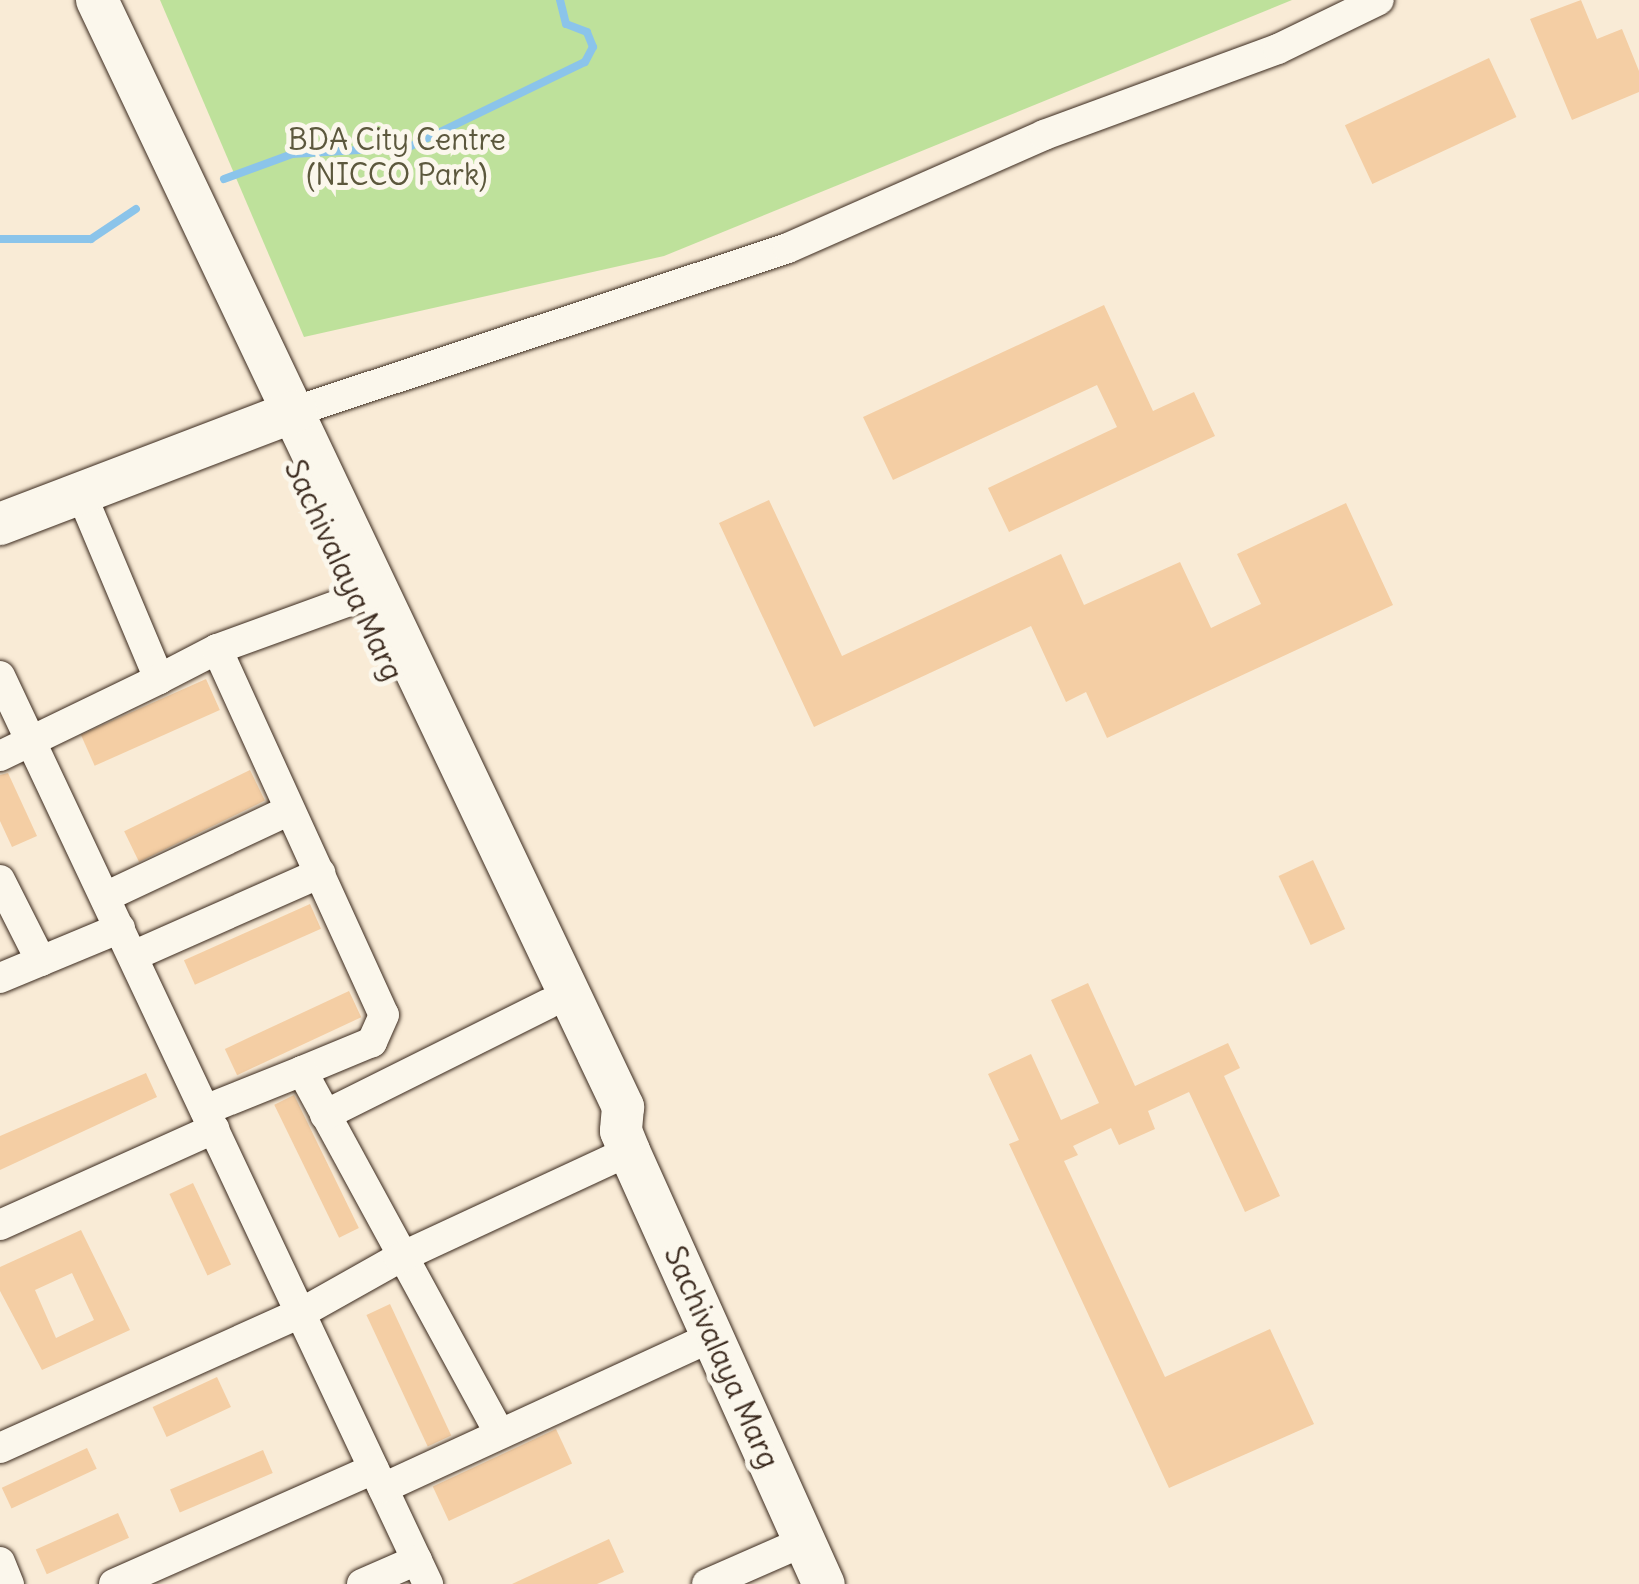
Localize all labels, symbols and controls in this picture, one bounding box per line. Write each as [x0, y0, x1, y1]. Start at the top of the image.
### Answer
park label: BDA City Centre (NICCO Park) [288, 121, 506, 192]
street label: Sachivalaya Marg [277, 454, 411, 686]
street label: Sachivalaya Marg [657, 1240, 787, 1474]

